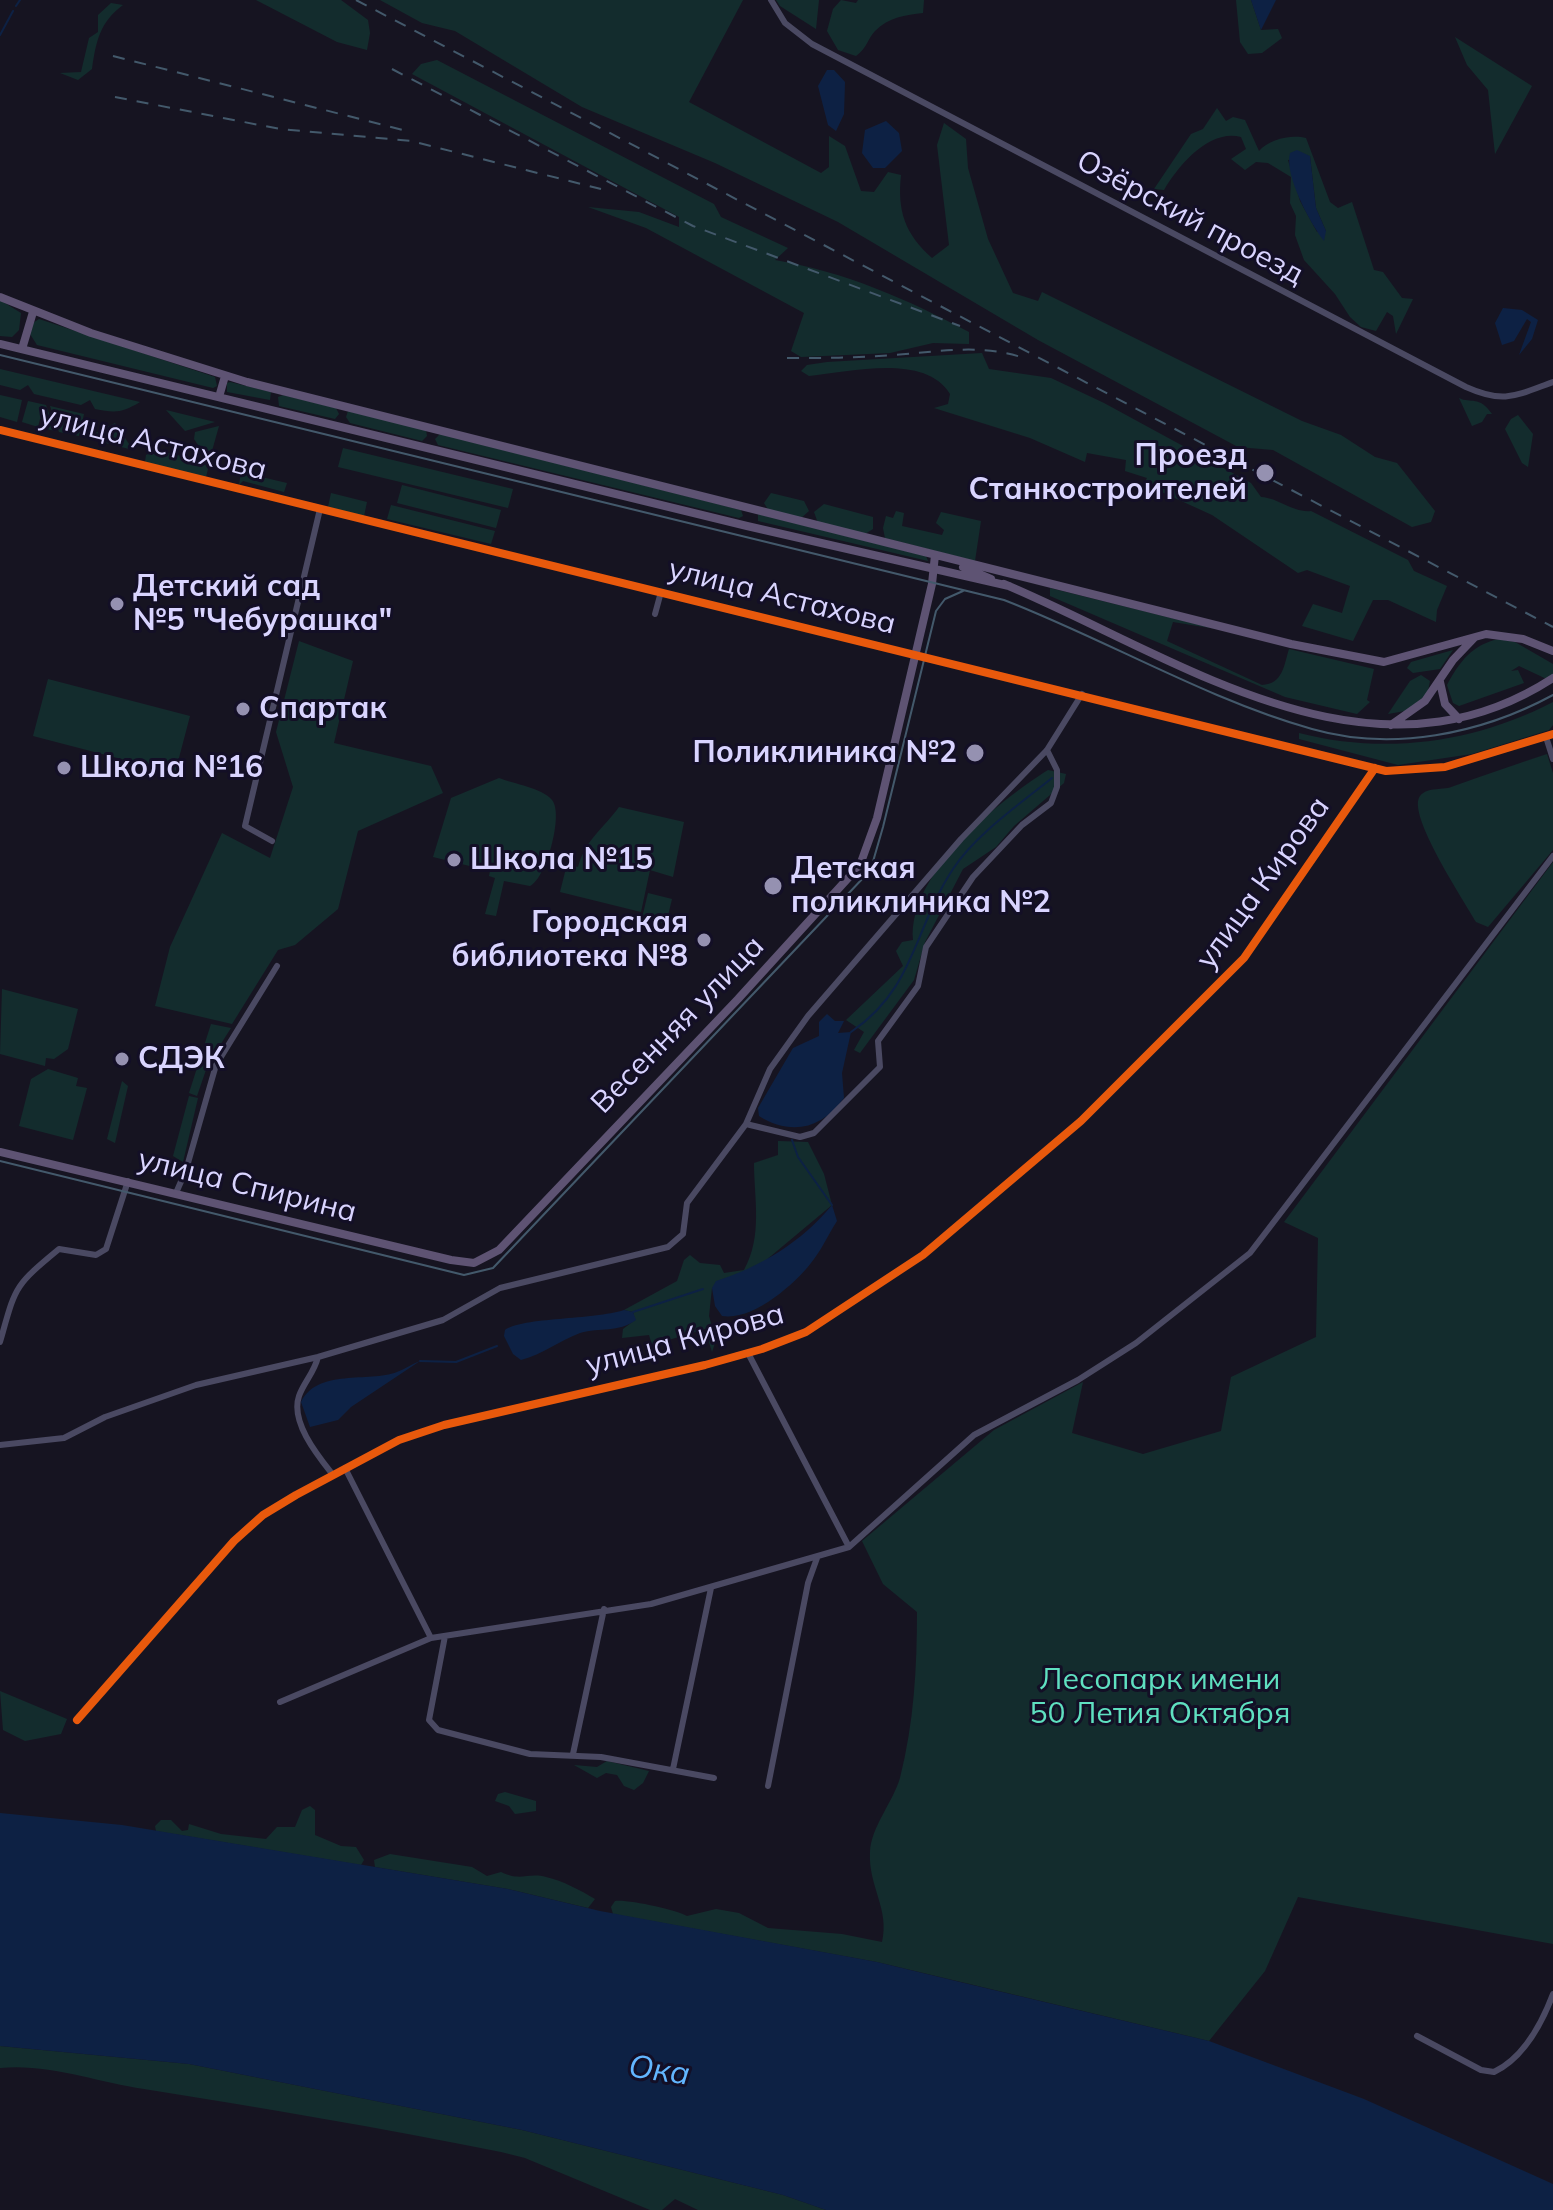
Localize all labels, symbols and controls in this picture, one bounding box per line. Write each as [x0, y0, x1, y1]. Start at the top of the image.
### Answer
street label: Озёрский проезд [1070, 143, 1310, 293]
street label: улица Астахова [36, 397, 270, 489]
place label: Проезд Станкостроителей [969, 438, 1247, 508]
marker: Проезд Станкостроителей [1254, 462, 1276, 484]
street label: улица Астахова [665, 551, 899, 643]
place label: Детский сад №5 "Чебурашка" [133, 569, 392, 640]
marker: Детский сад №5 "Чебурашка" [108, 595, 126, 613]
place label: Спартак [259, 691, 387, 727]
marker: Спартак [234, 700, 252, 718]
place label: Поликлиника №2 [693, 735, 957, 771]
marker: Поликлиника №2 [964, 742, 986, 764]
place label: Школа №16 [80, 750, 263, 786]
marker: Школа №16 [55, 759, 73, 777]
street label: улица Кирова [1189, 790, 1337, 976]
place label: Школа №15 [470, 842, 653, 878]
marker: Школа №15 [445, 851, 463, 869]
place label: Детская поликлиника №2 [791, 851, 1051, 922]
marker: Детская поликлиника №2 [762, 875, 784, 897]
place label: Городская библиотека №8 [451, 905, 688, 976]
street label: Весенняя улица [584, 929, 772, 1121]
marker: Городская библиотека №8 [695, 931, 713, 949]
place label: СДЭК [138, 1041, 225, 1077]
marker: СДЭК [113, 1050, 131, 1068]
street label: улица Спирина [134, 1141, 360, 1231]
street label: улица Кирова [582, 1296, 788, 1384]
park label: Лесопарк имени 50 Летия Октября [1030, 1662, 1290, 1732]
water label: Ока [626, 2048, 692, 2094]

